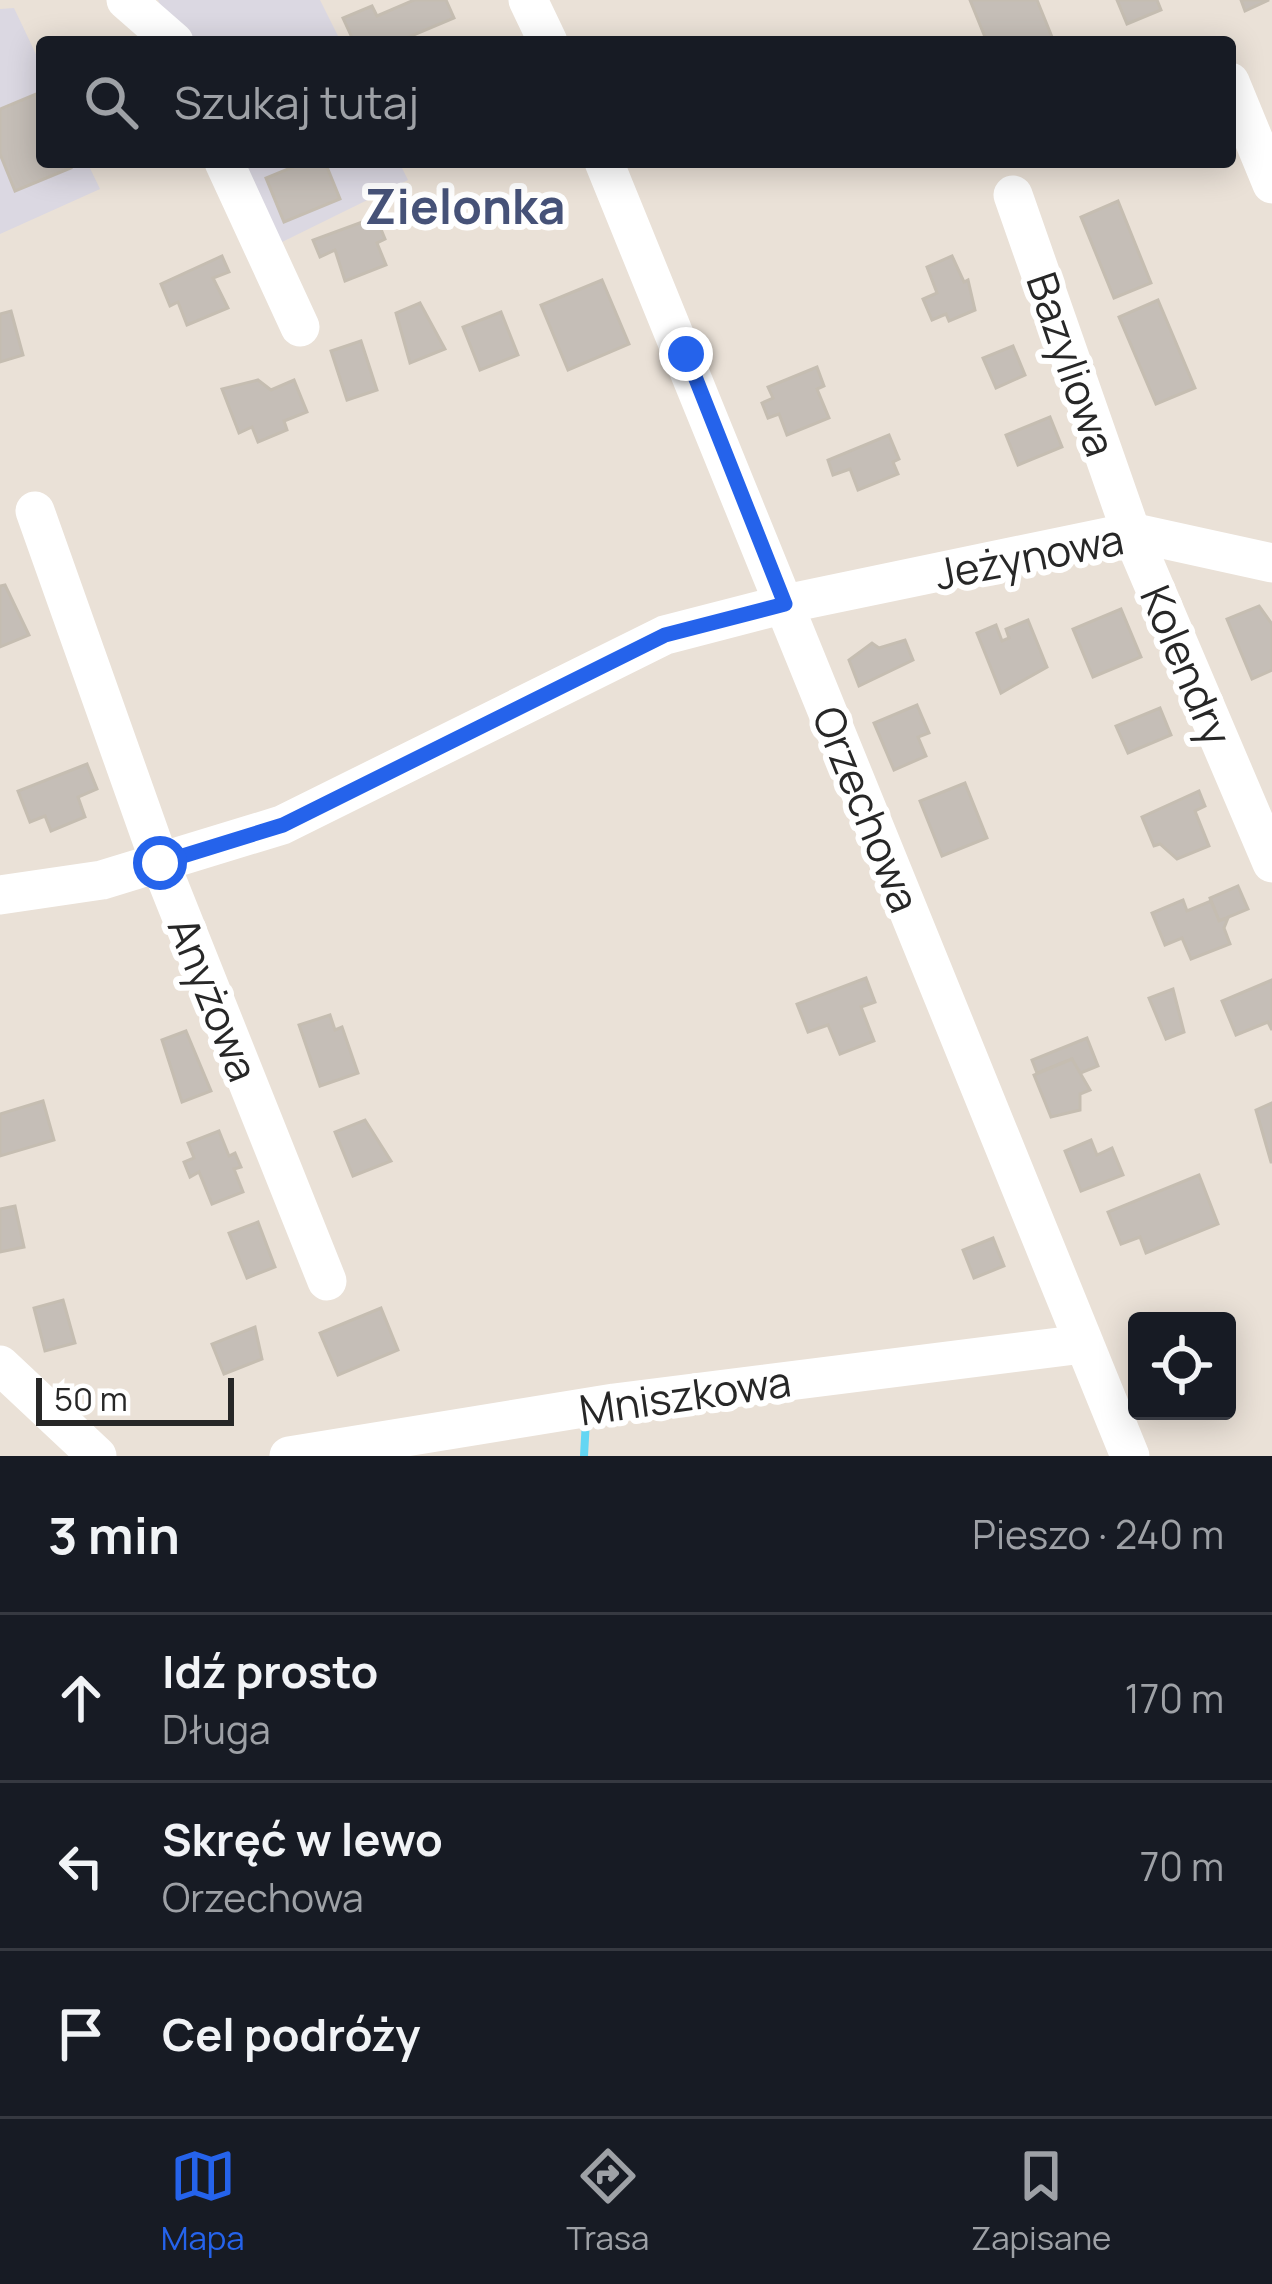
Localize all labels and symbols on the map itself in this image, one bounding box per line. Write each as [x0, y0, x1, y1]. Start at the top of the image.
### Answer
district label: Zielonka [365, 173, 565, 238]
street label: Bazyliowa [1014, 264, 1130, 464]
route end [659, 327, 713, 381]
street label: Jeżynowa [930, 509, 1128, 603]
street label: Kolendry [1127, 576, 1247, 754]
street label: Orzechowa [799, 697, 935, 921]
route start [133, 836, 187, 890]
street label: Anyżowa [155, 909, 273, 1089]
street label: Mniszkowa [575, 1351, 795, 1439]
scale bar [36, 1372, 234, 1425]

